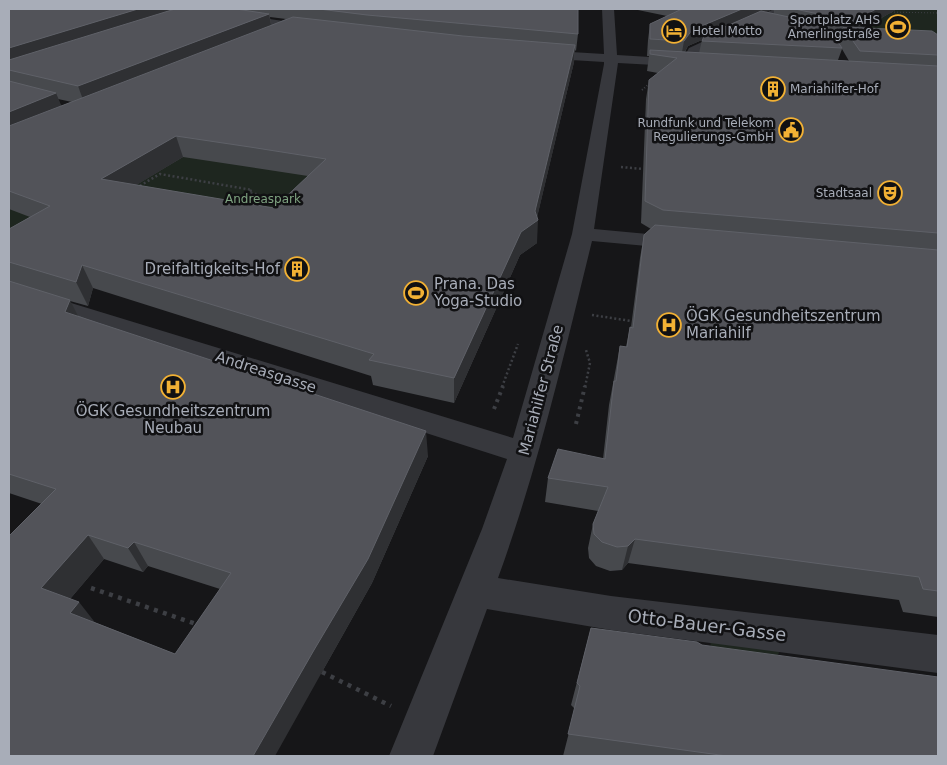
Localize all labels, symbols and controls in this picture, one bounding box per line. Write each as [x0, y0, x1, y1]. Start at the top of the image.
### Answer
place label: Sportplatz AHS Amerlingstraße [788, 13, 880, 41]
sports icon: Sportplatz AHS Amerlingstraße [885, 14, 911, 40]
hotel icon: Hotel Motto [661, 18, 687, 44]
place label: Hotel Motto [692, 24, 762, 38]
building icon: Mariahilfer-Hof [760, 76, 786, 102]
place label: Mariahilfer-Hof [790, 82, 879, 96]
place label: Rundfunk und Telekom Regulierungs-GmbH [638, 116, 774, 144]
public building icon: Rundfunk und Telekom Regulierungs-GmbH [778, 117, 804, 143]
theatre icon: Stadtsaal [877, 180, 903, 206]
place label: Stadtsaal [816, 186, 872, 200]
park label: Andreaspark [225, 192, 301, 206]
building icon: Dreifaltigkeits-Hof [284, 256, 310, 282]
place label: Dreifaltigkeits-Hof [145, 260, 281, 278]
place label: Prana. Das Yoga-Studio [433, 275, 522, 310]
sports icon: Prana. Das Yoga-Studio [403, 280, 429, 306]
place label: ÖGK Gesundheitszentrum Mariahilf [686, 306, 881, 342]
hospital icon: ÖGK Gesundheitszentrum Mariahilf [656, 312, 682, 338]
street label: Mariahilfer Straße [515, 323, 567, 457]
street label: Andreasgasse [213, 347, 319, 397]
hospital icon: ÖGK Gesundheitszentrum Neubau [160, 374, 186, 400]
place label: ÖGK Gesundheitszentrum Neubau [76, 401, 270, 437]
street label: Otto-Bauer-Gasse [627, 605, 787, 645]

